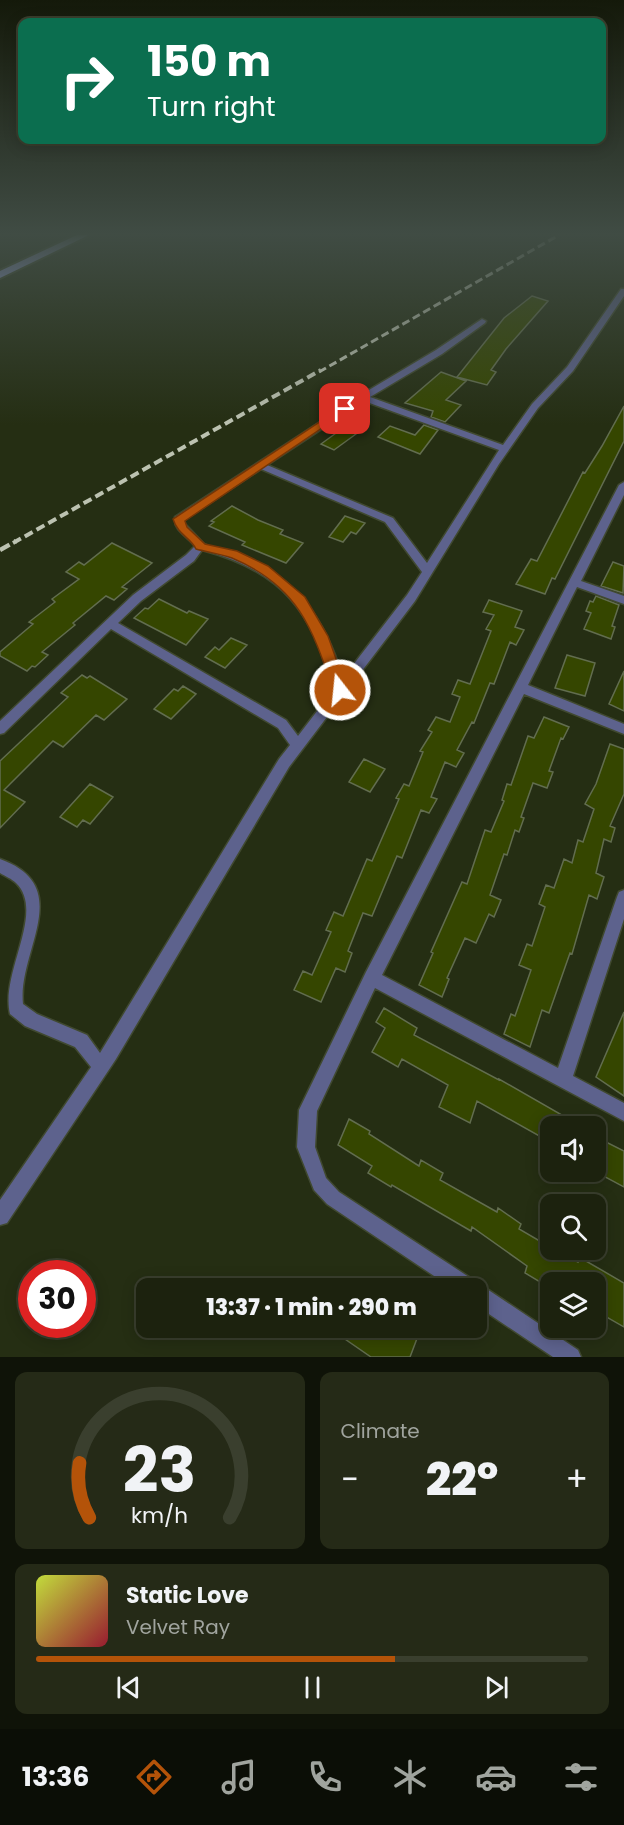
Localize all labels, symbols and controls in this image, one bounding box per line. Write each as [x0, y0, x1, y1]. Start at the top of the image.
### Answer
text: 150 m [147, 32, 271, 91]
icon: right [48, 42, 126, 120]
text: Turn right [147, 88, 276, 125]
pin [319, 383, 370, 434]
icon: arrive [328, 392, 361, 425]
position arrow [308, 658, 372, 722]
map controls [540, 1116, 606, 1338]
button: sound [540, 1116, 606, 1182]
button: search [540, 1194, 606, 1260]
speed limit sign: 30 [18, 1260, 96, 1338]
button: layers [540, 1272, 606, 1338]
text: 13:37 · 1 min · 290 m [206, 1292, 417, 1323]
text: Climate [341, 1417, 420, 1445]
text: 23 [123, 1426, 196, 1514]
text: 22° [426, 1448, 498, 1511]
text: − [341, 1456, 359, 1503]
text: + [565, 1456, 588, 1503]
text: km/h [131, 1500, 188, 1531]
text: Static Love [126, 1580, 249, 1611]
text: Velvet Ray [126, 1613, 230, 1641]
icon: previous [112, 1671, 145, 1704]
icon: pause [296, 1671, 329, 1704]
icon: next [480, 1671, 513, 1704]
icon: directions [133, 1756, 175, 1798]
icon: music [218, 1756, 260, 1798]
icon: phone [304, 1756, 346, 1798]
icon: climate [389, 1756, 431, 1798]
icon: car [475, 1756, 517, 1798]
icon: filters [560, 1756, 602, 1798]
text: 13:36 [22, 1758, 89, 1795]

